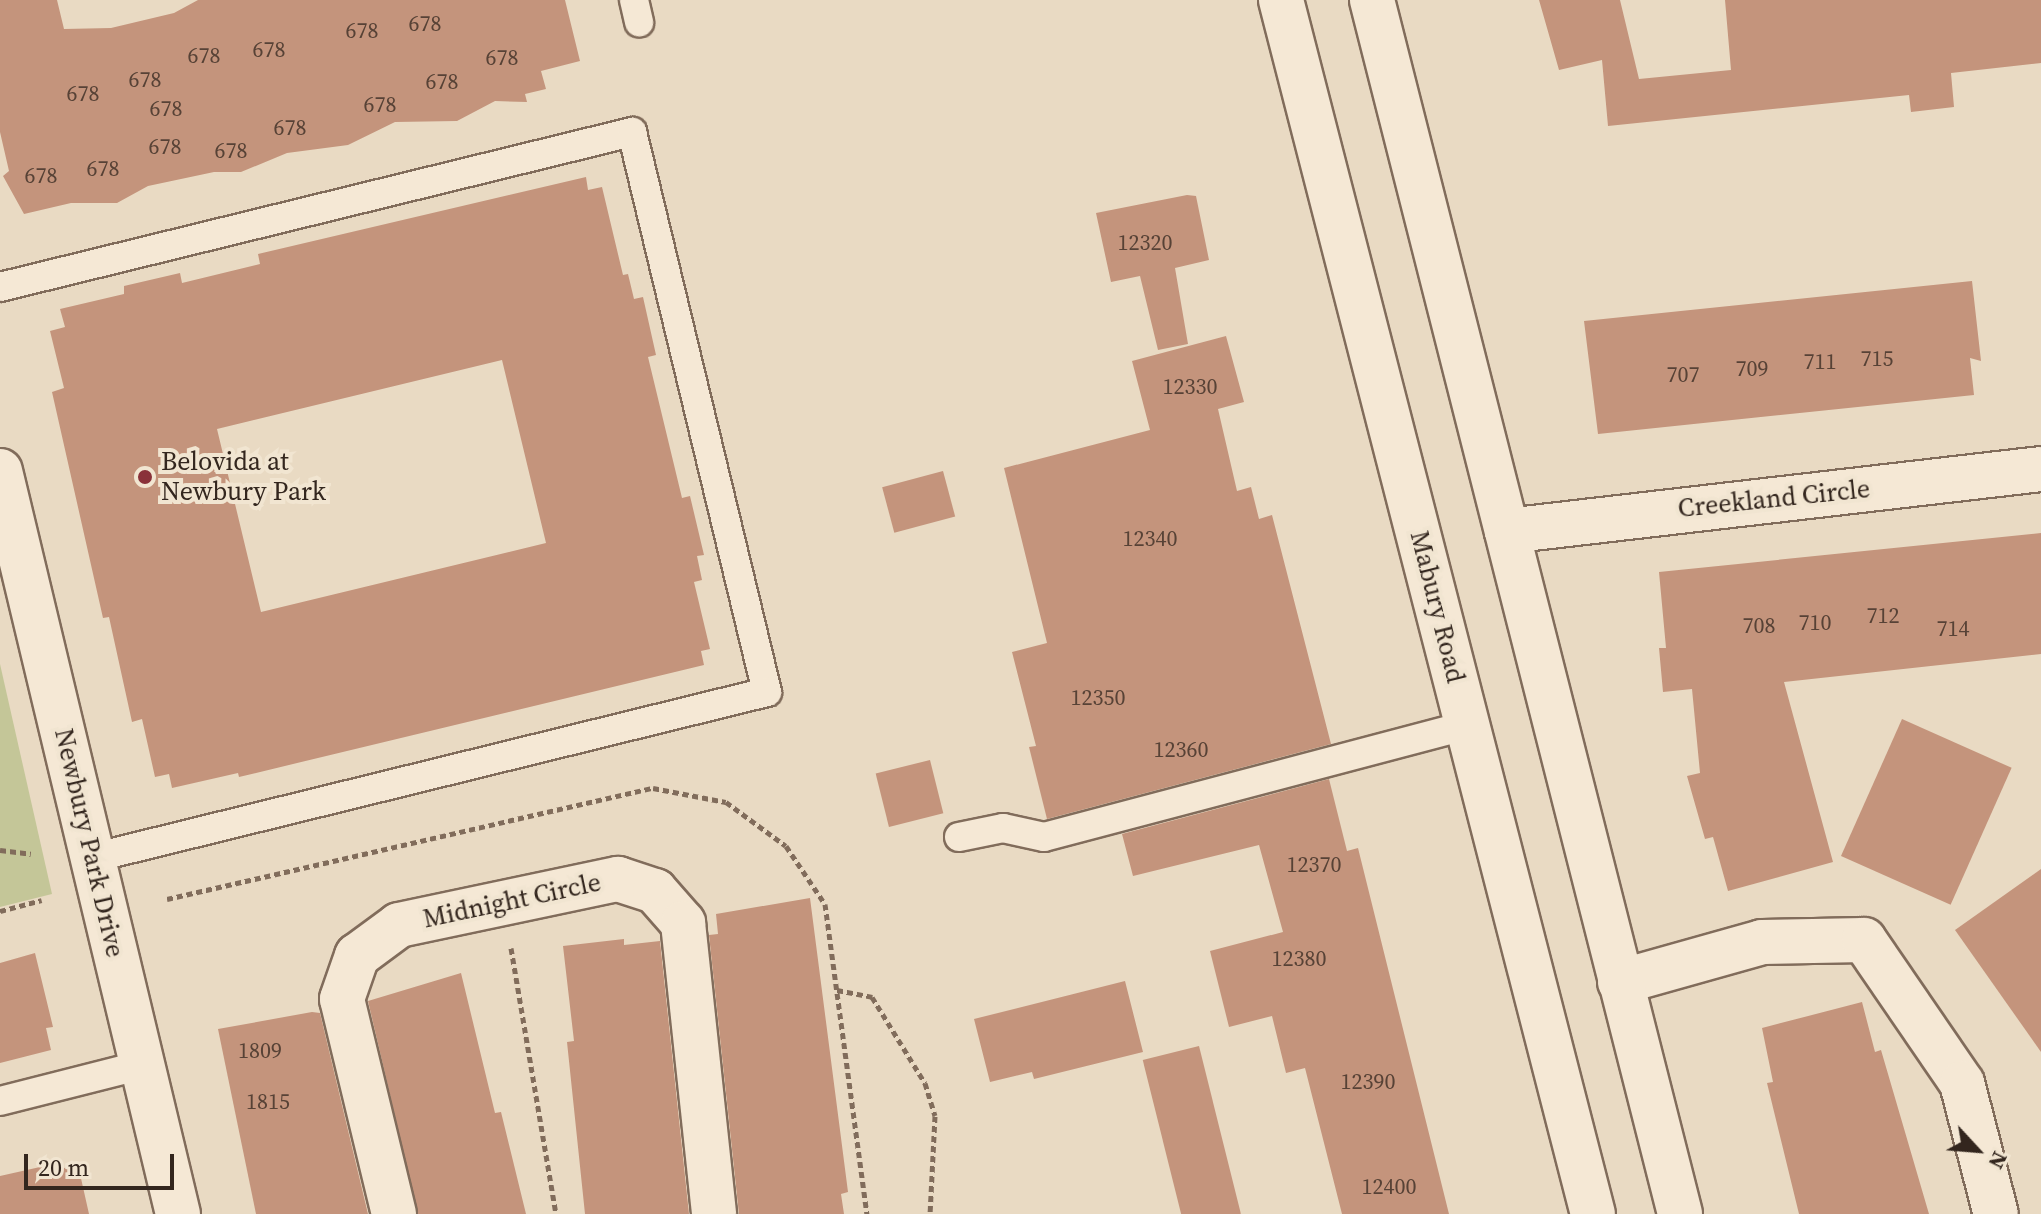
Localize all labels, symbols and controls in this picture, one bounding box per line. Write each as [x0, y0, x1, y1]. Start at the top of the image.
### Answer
house number: 678 [409, 11, 441, 37]
house number: 678 [346, 18, 378, 44]
house number: 678 [253, 37, 285, 63]
house number: 678 [188, 43, 220, 69]
house number: 678 [486, 45, 518, 71]
house number: 678 [129, 67, 161, 93]
house number: 678 [426, 69, 458, 95]
house number: 678 [67, 81, 99, 107]
house number: 678 [364, 92, 396, 118]
house number: 678 [150, 96, 182, 122]
house number: 678 [274, 115, 306, 141]
house number: 678 [149, 134, 181, 160]
house number: 678 [215, 138, 247, 164]
house number: 678 [87, 156, 119, 182]
house number: 678 [25, 163, 57, 189]
house number: 12320 [1118, 230, 1172, 256]
house number: 715 [1861, 346, 1893, 372]
house number: 711 [1804, 349, 1836, 375]
house number: 709 [1736, 356, 1768, 382]
house number: 707 [1667, 362, 1699, 388]
house number: 12330 [1163, 374, 1217, 400]
place label: Belovida at Newbury Park [161, 446, 326, 508]
marker: Belovida at Newbury Park [136, 468, 154, 486]
street label: Creekland Circle [1676, 473, 1872, 525]
house number: 12340 [1123, 526, 1177, 552]
street label: Mabury Road [1403, 528, 1471, 686]
house number: 712 [1867, 603, 1899, 629]
house number: 710 [1799, 610, 1831, 636]
house number: 708 [1743, 613, 1775, 639]
house number: 714 [1937, 616, 1969, 642]
house number: 12350 [1071, 685, 1125, 711]
street label: Newbury Park Drive [48, 726, 130, 960]
house number: 12360 [1154, 737, 1208, 763]
house number: 12370 [1287, 852, 1341, 878]
street label: Midnight Circle [420, 867, 604, 935]
house number: 12380 [1272, 946, 1326, 972]
house number: 1809 [238, 1038, 282, 1064]
house number: 12390 [1341, 1069, 1395, 1095]
house number: 1815 [246, 1089, 290, 1115]
north arrow [1937, 1110, 2017, 1190]
scale bar [28, 1138, 178, 1188]
text: N [1982, 1147, 2016, 1174]
text: 20 m [38, 1151, 89, 1184]
house number: 12400 [1362, 1174, 1416, 1200]

